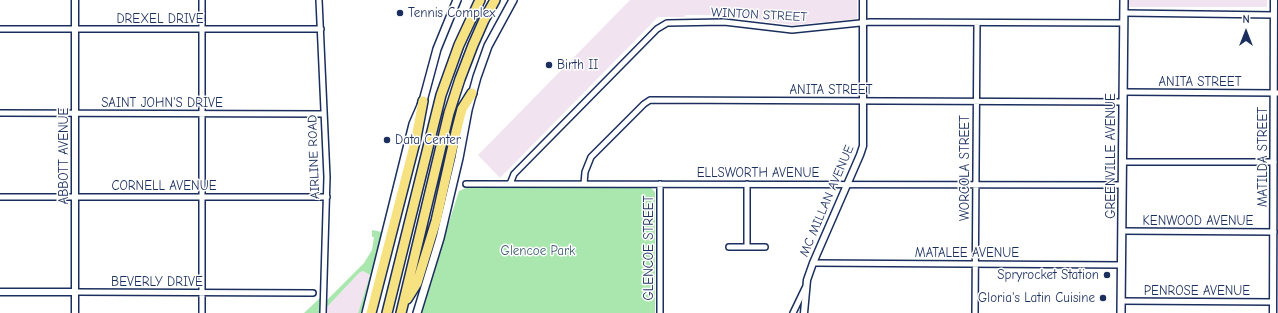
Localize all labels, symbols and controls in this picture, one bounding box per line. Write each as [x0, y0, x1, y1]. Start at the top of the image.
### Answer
place label: Tennis Complex [408, 5, 495, 21]
street label: WINTON STREET [710, 5, 808, 25]
marker: Tennis Complex [395, 8, 405, 18]
street label: DREXEL DRIVE [116, 11, 204, 27]
north arrow [1226, 12, 1266, 52]
text: N [1242, 13, 1250, 26]
place label: Birth II [557, 57, 598, 73]
marker: Birth II [544, 60, 554, 70]
street label: ANITA STREET [1159, 74, 1241, 90]
street label: ANITA STREET [790, 82, 872, 98]
street label: GREENVILLE AVENUE [1103, 93, 1119, 219]
street label: SAINT JOHN'S DRIVE [101, 95, 223, 111]
street label: MATILDA STREET [1255, 107, 1271, 207]
street label: ABBOTT AVENUE [56, 108, 72, 204]
street label: AIRLINE ROAD [305, 114, 323, 200]
street label: WORCOLA STREET [957, 115, 973, 221]
place label: Data Center [395, 132, 461, 148]
marker: Data Center [382, 135, 392, 145]
street label: MC MILLAN AVENUE [796, 143, 858, 259]
street label: ELLSWORTH AVENUE [697, 165, 819, 181]
street label: CORNELL AVENUE [111, 178, 217, 194]
street label: GLENCOE STREET [641, 196, 657, 300]
street label: KENWOOD AVENUE [1143, 213, 1253, 229]
park label: Glencoe Park [501, 243, 575, 259]
street label: MATALEE AVENUE [915, 245, 1019, 261]
place label: Spryrocket Station [997, 267, 1099, 283]
marker: Spryrocket Station [1102, 270, 1112, 280]
street label: BEVERLY DRIVE [111, 274, 203, 290]
street label: PENROSE AVENUE [1144, 283, 1250, 299]
place label: Gloria's Latin Cuisine [978, 290, 1095, 306]
marker: Gloria's Latin Cuisine [1098, 293, 1108, 303]

